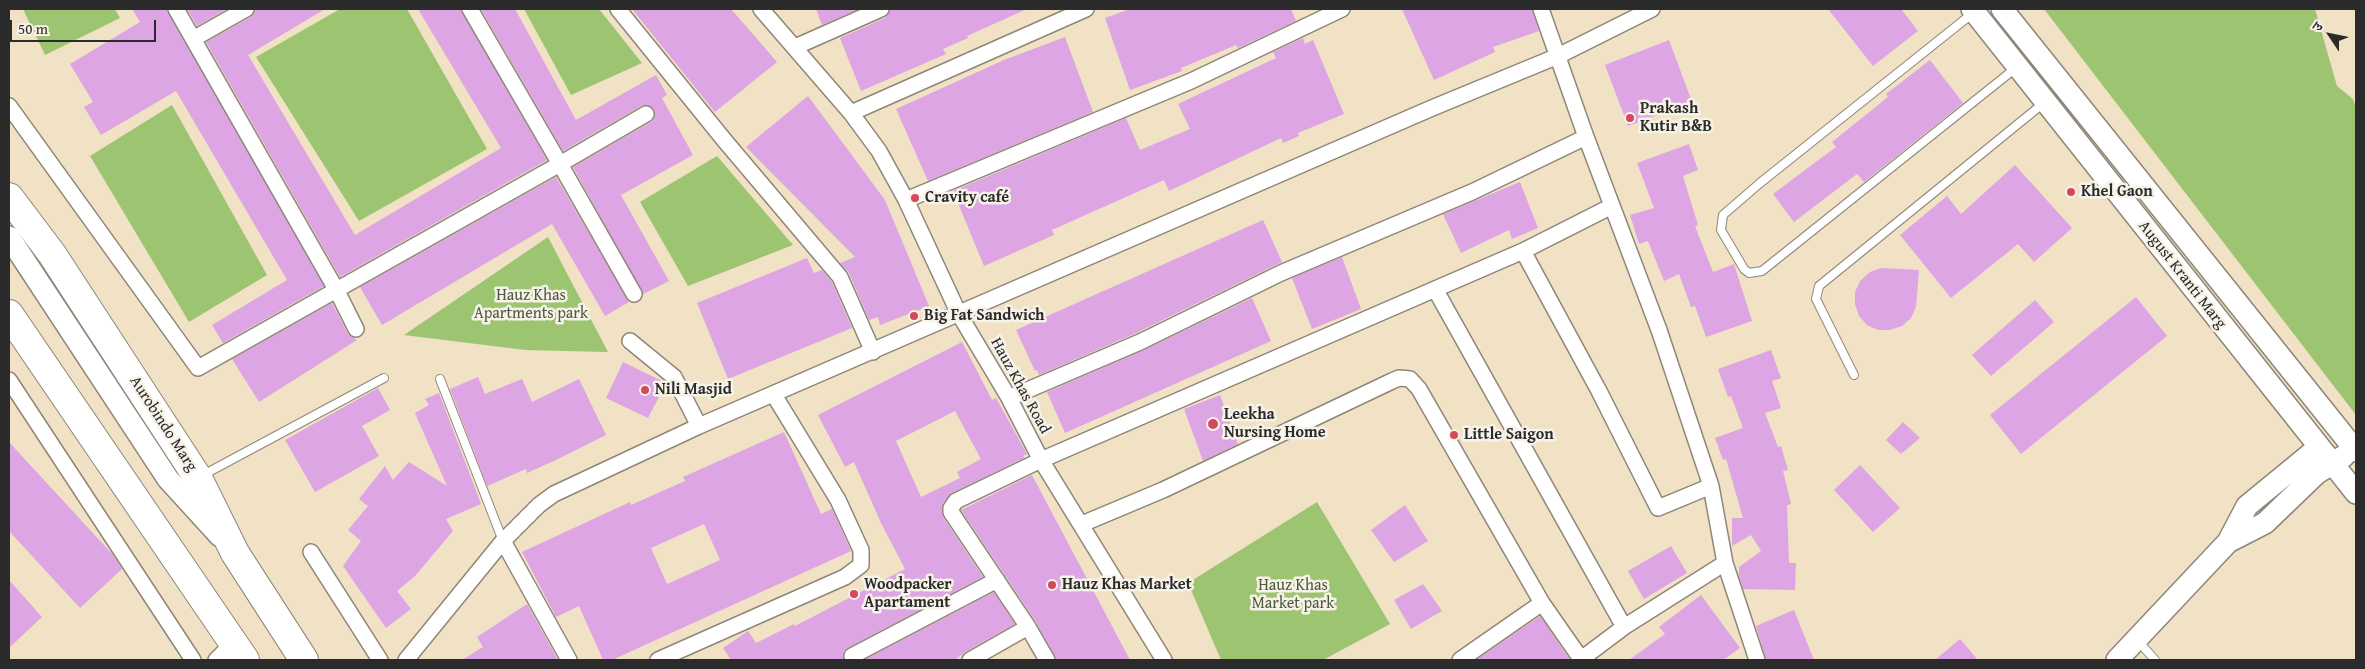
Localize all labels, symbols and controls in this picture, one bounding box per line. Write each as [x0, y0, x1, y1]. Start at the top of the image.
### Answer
scale bar [12, 10, 159, 42]
north arrow [2305, 10, 2355, 60]
text: 50 m [18, 18, 48, 39]
text: उ [2307, 18, 2328, 35]
place label: Prakash Kutir B&B [1640, 99, 1712, 137]
marker: Prakash Kutir B&B [1624, 112, 1636, 124]
place label: Khel Gaon [2081, 182, 2153, 202]
marker: Khel Gaon [2065, 186, 2077, 198]
place label: Cravity café [925, 188, 1009, 208]
marker: Cravity café [909, 192, 921, 204]
street label: August Kranti Marg [2134, 217, 2230, 333]
park label: Hauz Khas Apartments park [474, 286, 588, 324]
place label: Big Fat Sandwich [924, 306, 1045, 326]
marker: Big Fat Sandwich [908, 310, 920, 322]
street label: Hauz Khas Road [986, 335, 1054, 437]
street label: Aurobindo Marg [125, 373, 201, 475]
place label: Nili Masjid [655, 380, 732, 400]
marker: Nili Masjid [639, 384, 651, 396]
place label: Leekha Nursing Home [1224, 405, 1326, 443]
marker: Leekha Nursing Home [1206, 417, 1220, 431]
place label: Little Saigon [1464, 425, 1554, 445]
marker: Little Saigon [1448, 429, 1460, 441]
place label: Woodpacker Apartament [864, 575, 952, 613]
place label: Hauz Khas Market [1062, 575, 1192, 595]
park label: Hauz Khas Market park [1252, 576, 1334, 614]
marker: Hauz Khas Market [1046, 579, 1058, 591]
marker: Woodpacker Apartament [848, 588, 860, 600]

